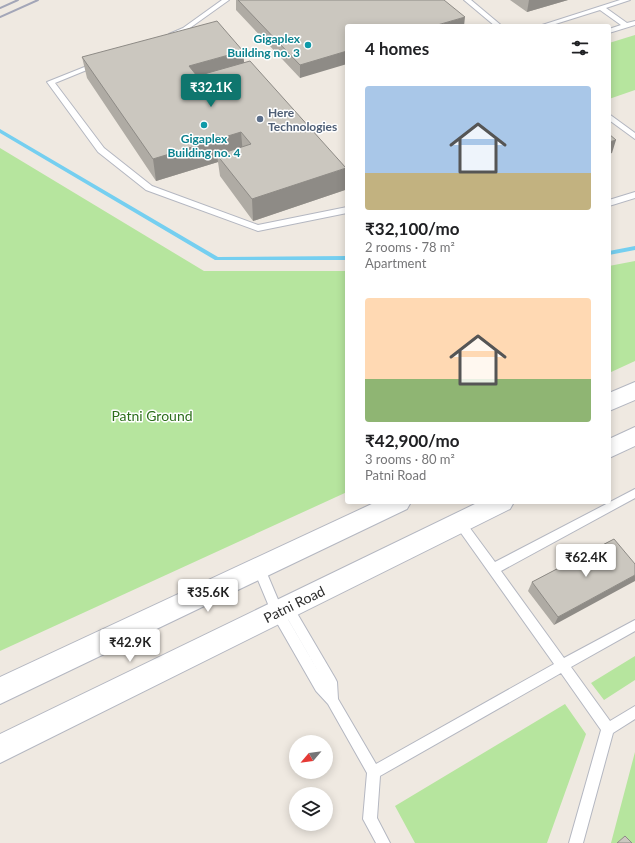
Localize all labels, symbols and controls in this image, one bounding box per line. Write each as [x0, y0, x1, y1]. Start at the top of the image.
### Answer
place label: Gigaplex Building no. 3 [227, 31, 301, 60]
icon: filters [569, 37, 591, 59]
text: 4 homes [365, 38, 429, 59]
marker: Gigaplex Building no. 3 [303, 40, 313, 50]
pin: ₹32.1K [178, 74, 244, 108]
text: ₹32.1K [190, 79, 232, 95]
place label: Here Technologies [268, 105, 337, 134]
icon: home [442, 112, 514, 184]
marker: Here Technologies [255, 114, 265, 124]
marker: Gigaplex Building no. 4 [199, 120, 209, 130]
place label: Gigaplex Building no. 4 [168, 131, 240, 160]
text: ₹32,100/mo [365, 218, 460, 239]
text: 2 rooms · 78 m² [365, 239, 455, 255]
text: Apartment [365, 255, 426, 271]
icon: home [442, 324, 514, 396]
park label: Patni Ground [111, 407, 193, 424]
text: ₹42,900/mo [365, 430, 460, 451]
text: 3 rooms · 80 m² [365, 451, 455, 467]
text: Patni Road [365, 467, 426, 483]
pin: ₹62.4K [553, 544, 619, 578]
text: ₹62.4K [565, 549, 607, 565]
pin: ₹35.6K [175, 579, 241, 613]
street label: Patni Road [261, 582, 327, 626]
text: ₹35.6K [187, 584, 229, 600]
pin: ₹42.9K [97, 629, 163, 663]
text: ₹42.9K [109, 634, 151, 650]
north arrow [289, 735, 333, 779]
map controls [289, 735, 333, 831]
button: layers [289, 787, 333, 831]

